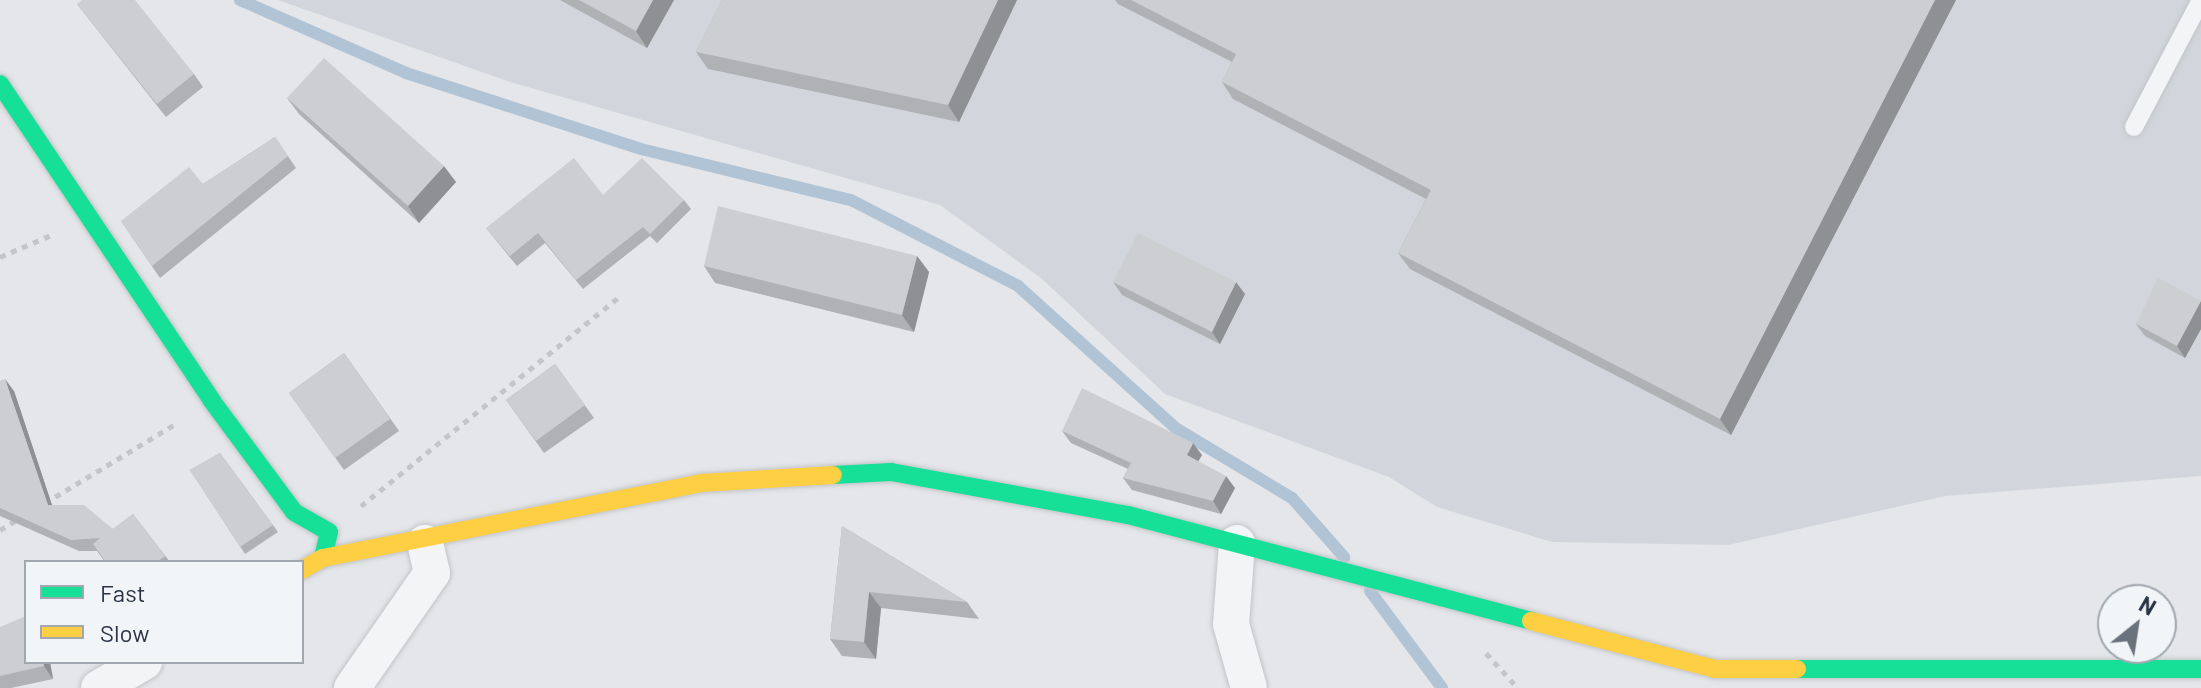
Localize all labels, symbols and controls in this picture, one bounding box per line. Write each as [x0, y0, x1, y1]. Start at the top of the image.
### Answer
legend [24, 560, 304, 664]
text: Fast [100, 578, 145, 607]
north arrow [2097, 584, 2177, 664]
text: N [2135, 590, 2161, 620]
text: Slow [100, 618, 149, 647]

